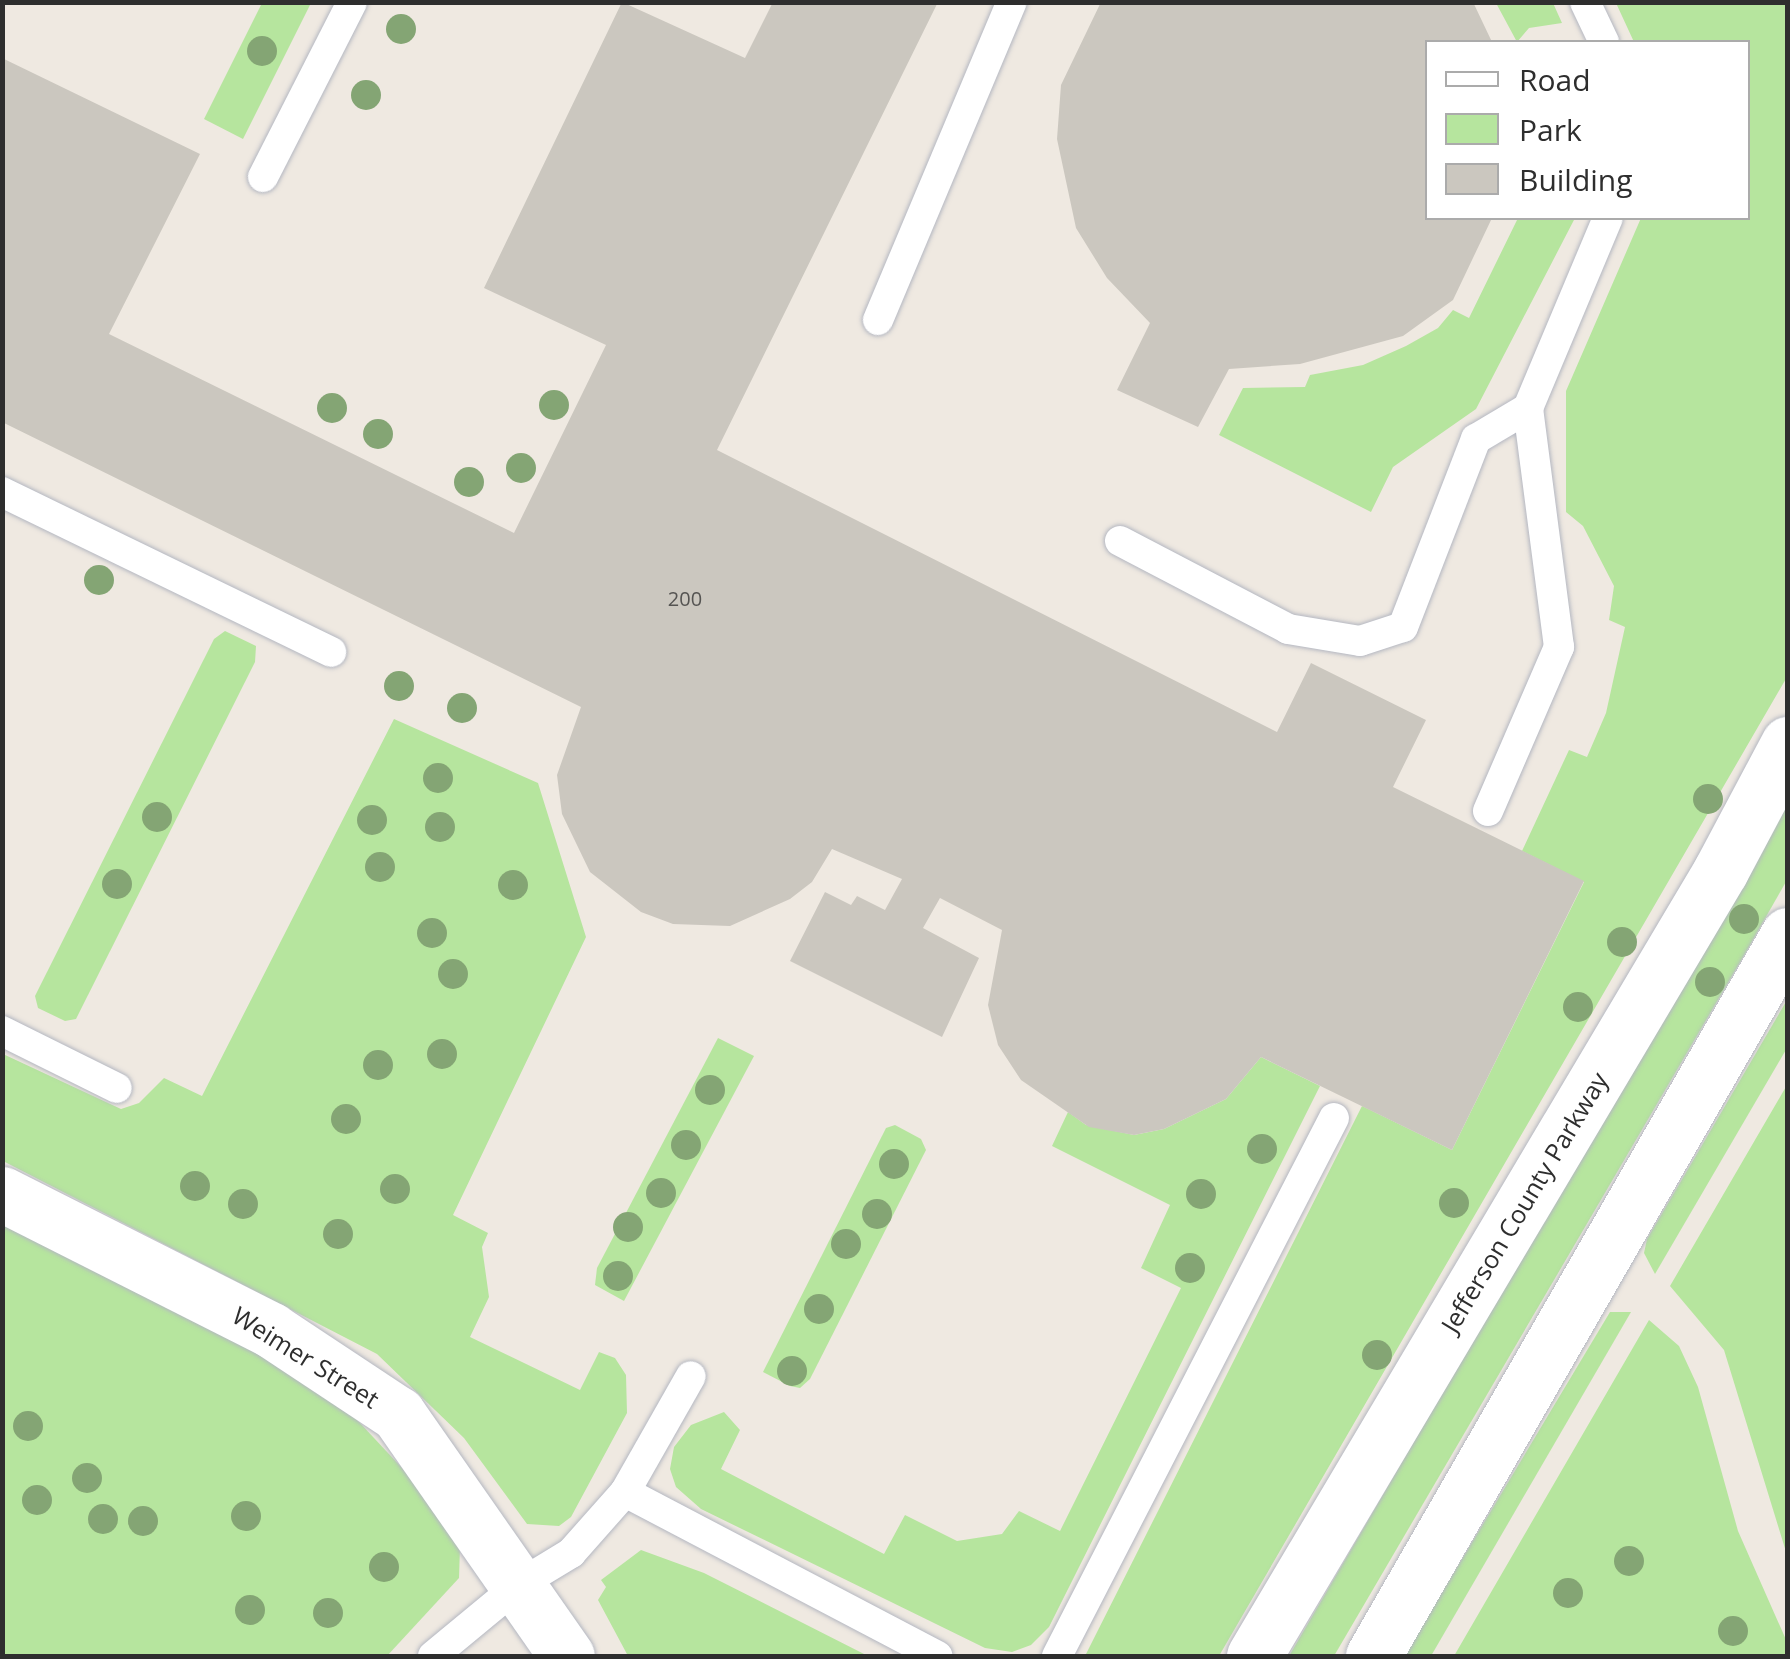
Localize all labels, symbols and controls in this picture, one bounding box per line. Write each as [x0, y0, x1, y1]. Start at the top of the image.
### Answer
legend [1425, 40, 1750, 220]
text: Road [1519, 59, 1591, 100]
text: Park [1519, 109, 1582, 150]
text: Building [1519, 159, 1633, 200]
house number: 200 [668, 586, 702, 610]
street label: Jefferson County Parkway [1434, 1067, 1614, 1337]
street label: Weimer Street [227, 1300, 385, 1414]

